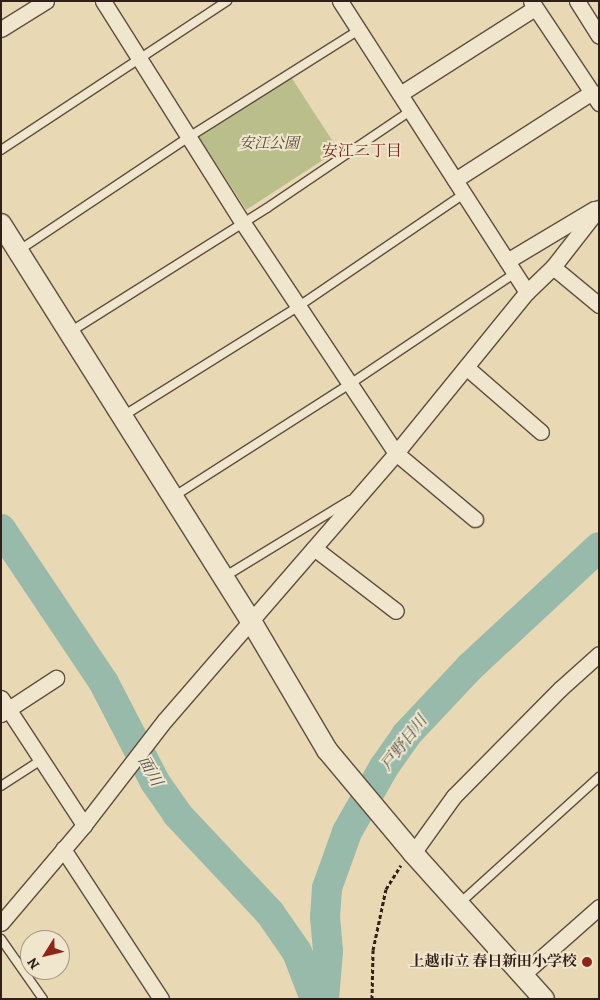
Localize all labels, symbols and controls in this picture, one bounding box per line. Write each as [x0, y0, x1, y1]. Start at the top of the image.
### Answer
park label: 安江公園 [239, 135, 299, 153]
district label: 安江二丁目 [322, 141, 402, 161]
water label: 戸野目川 [377, 712, 431, 774]
water label: 面川 [134, 752, 166, 790]
north arrow [20, 930, 70, 980]
place label: 上越市立 春日新田小学校 [409, 953, 577, 971]
text: N [23, 954, 44, 973]
marker: 上越市立 春日新田小学校 [581, 956, 593, 968]

